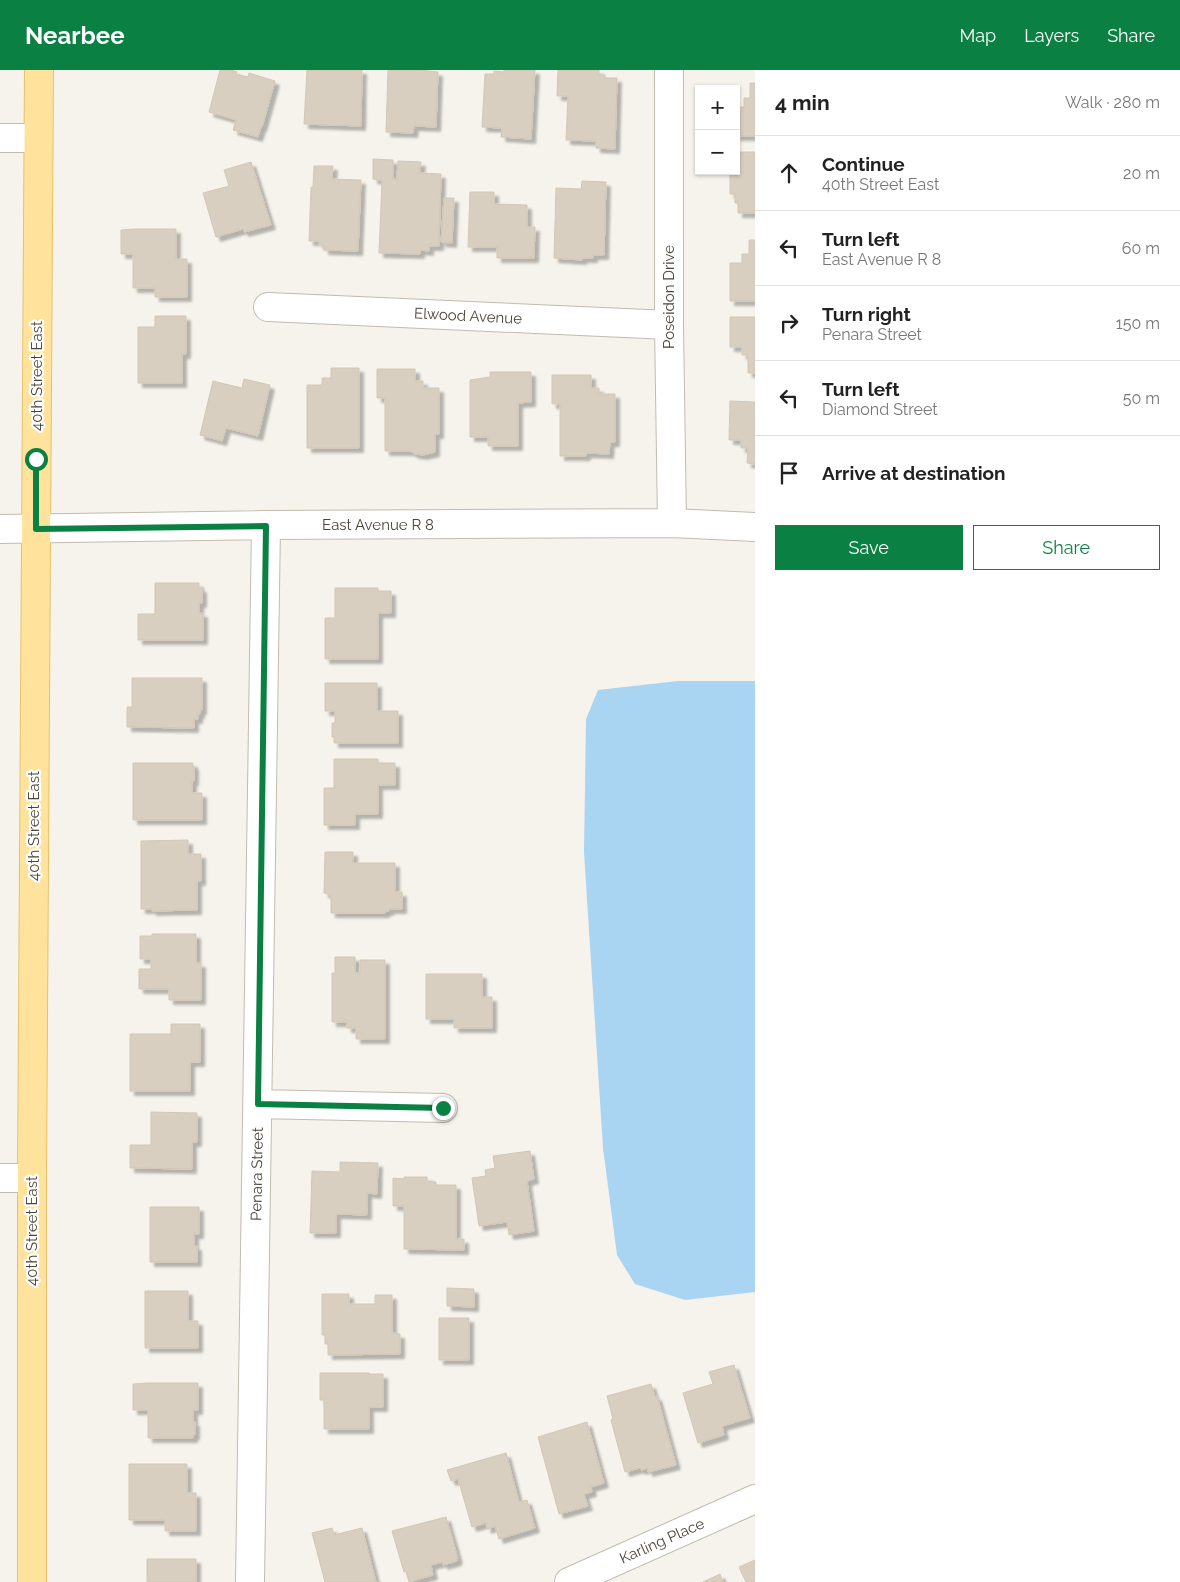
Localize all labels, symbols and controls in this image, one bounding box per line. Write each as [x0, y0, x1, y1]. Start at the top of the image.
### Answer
text: Nearbee [25, 21, 125, 50]
text: Map [960, 25, 996, 46]
text: Layers [1024, 25, 1079, 46]
text: Share [1107, 25, 1155, 46]
map controls [695, 85, 740, 175]
button: + [695, 85, 740, 130]
text: 4 min [775, 90, 830, 115]
text: Walk · 280 m [1065, 93, 1160, 112]
button: − [695, 130, 740, 175]
text: Continue [822, 153, 905, 175]
icon: ahead [775, 159, 803, 187]
text: 20 m [1123, 164, 1160, 183]
text: 40th Street East [822, 175, 939, 194]
text: Turn left [822, 228, 899, 250]
icon: left [775, 234, 803, 262]
text: 60 m [1122, 239, 1160, 258]
street label: Poseidon Drive [660, 245, 678, 349]
text: East Avenue R 8 [822, 250, 941, 269]
text: Turn right [822, 303, 911, 325]
street label: Elwood Avenue [414, 304, 523, 328]
icon: right [775, 309, 803, 337]
text: 150 m [1116, 314, 1160, 333]
street label: 40th Street East [28, 321, 46, 431]
text: Penara Street [822, 325, 922, 344]
text: Turn left [822, 378, 899, 400]
icon: left [775, 384, 803, 412]
text: 50 m [1123, 389, 1160, 408]
text: Diamond Street [822, 400, 938, 419]
route start [25, 448, 48, 471]
icon: arrive [775, 459, 803, 487]
text: Arrive at destination [822, 462, 1006, 484]
street label: East Avenue R 8 [322, 516, 434, 534]
button: Save [775, 525, 963, 570]
button: Share [973, 525, 1160, 570]
street label: 40th Street East [25, 771, 43, 881]
route end [432, 1097, 455, 1120]
street label: Penara Street [247, 1127, 267, 1221]
street label: 40th Street East [23, 1176, 41, 1286]
street label: Karling Place [617, 1514, 707, 1568]

